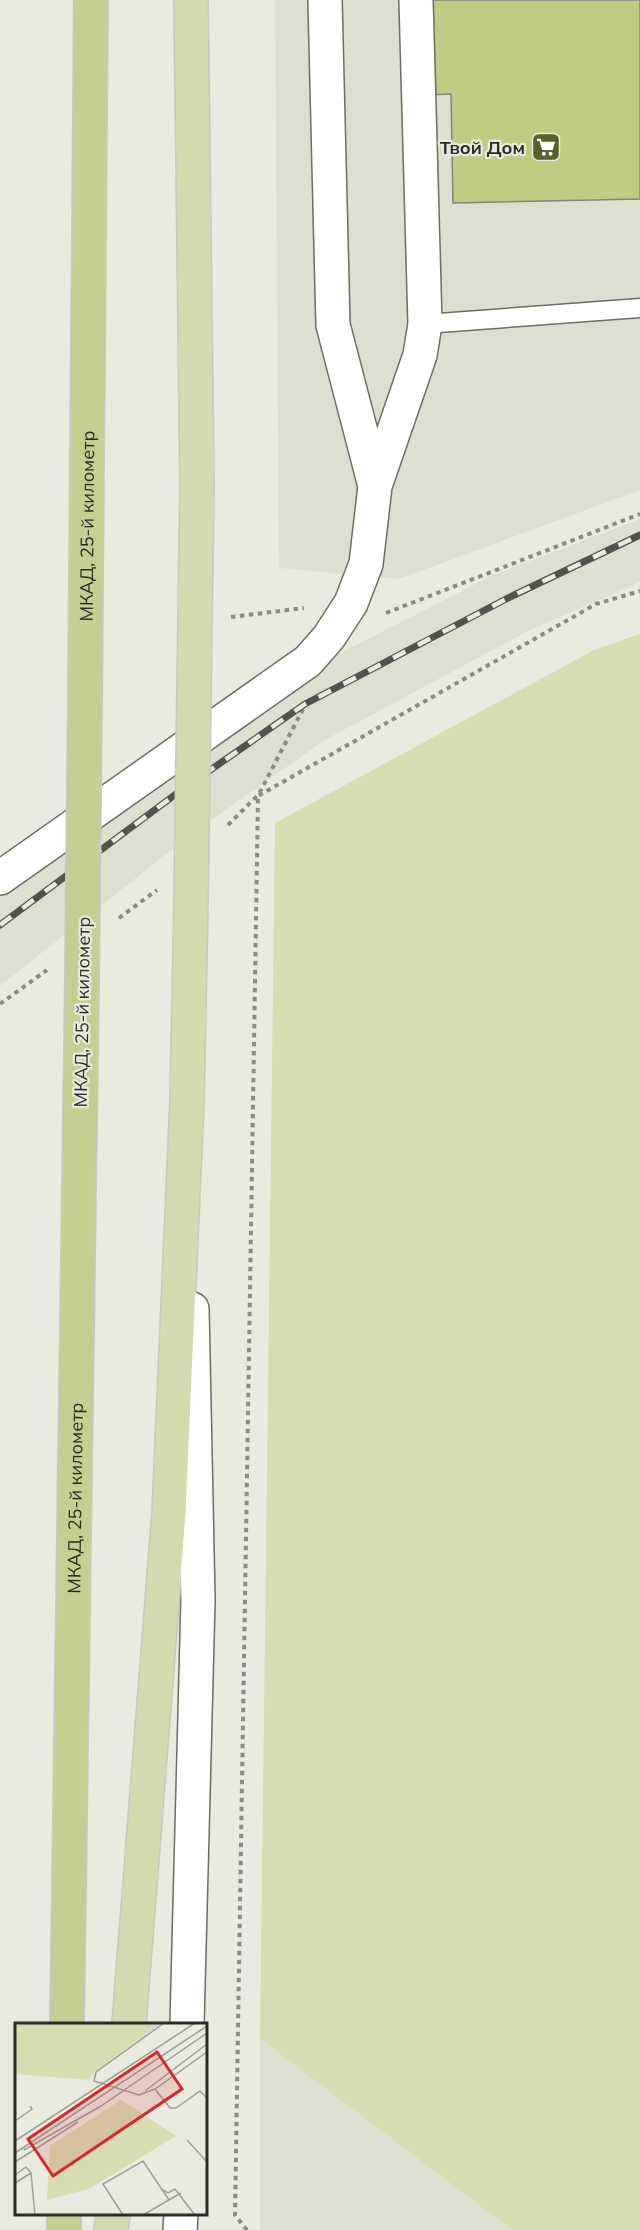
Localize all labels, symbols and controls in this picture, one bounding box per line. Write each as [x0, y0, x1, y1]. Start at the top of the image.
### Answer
supermarket icon: Твой Дом [530, 131, 562, 163]
place label: Твой Дом [440, 136, 525, 159]
street label: МКАД, 25-й километр [74, 430, 99, 622]
street label: МКАД, 25-й километр [69, 916, 95, 1108]
street label: МКАД, 25-й километр [62, 1402, 87, 1594]
inset map [15, 2023, 207, 2215]

